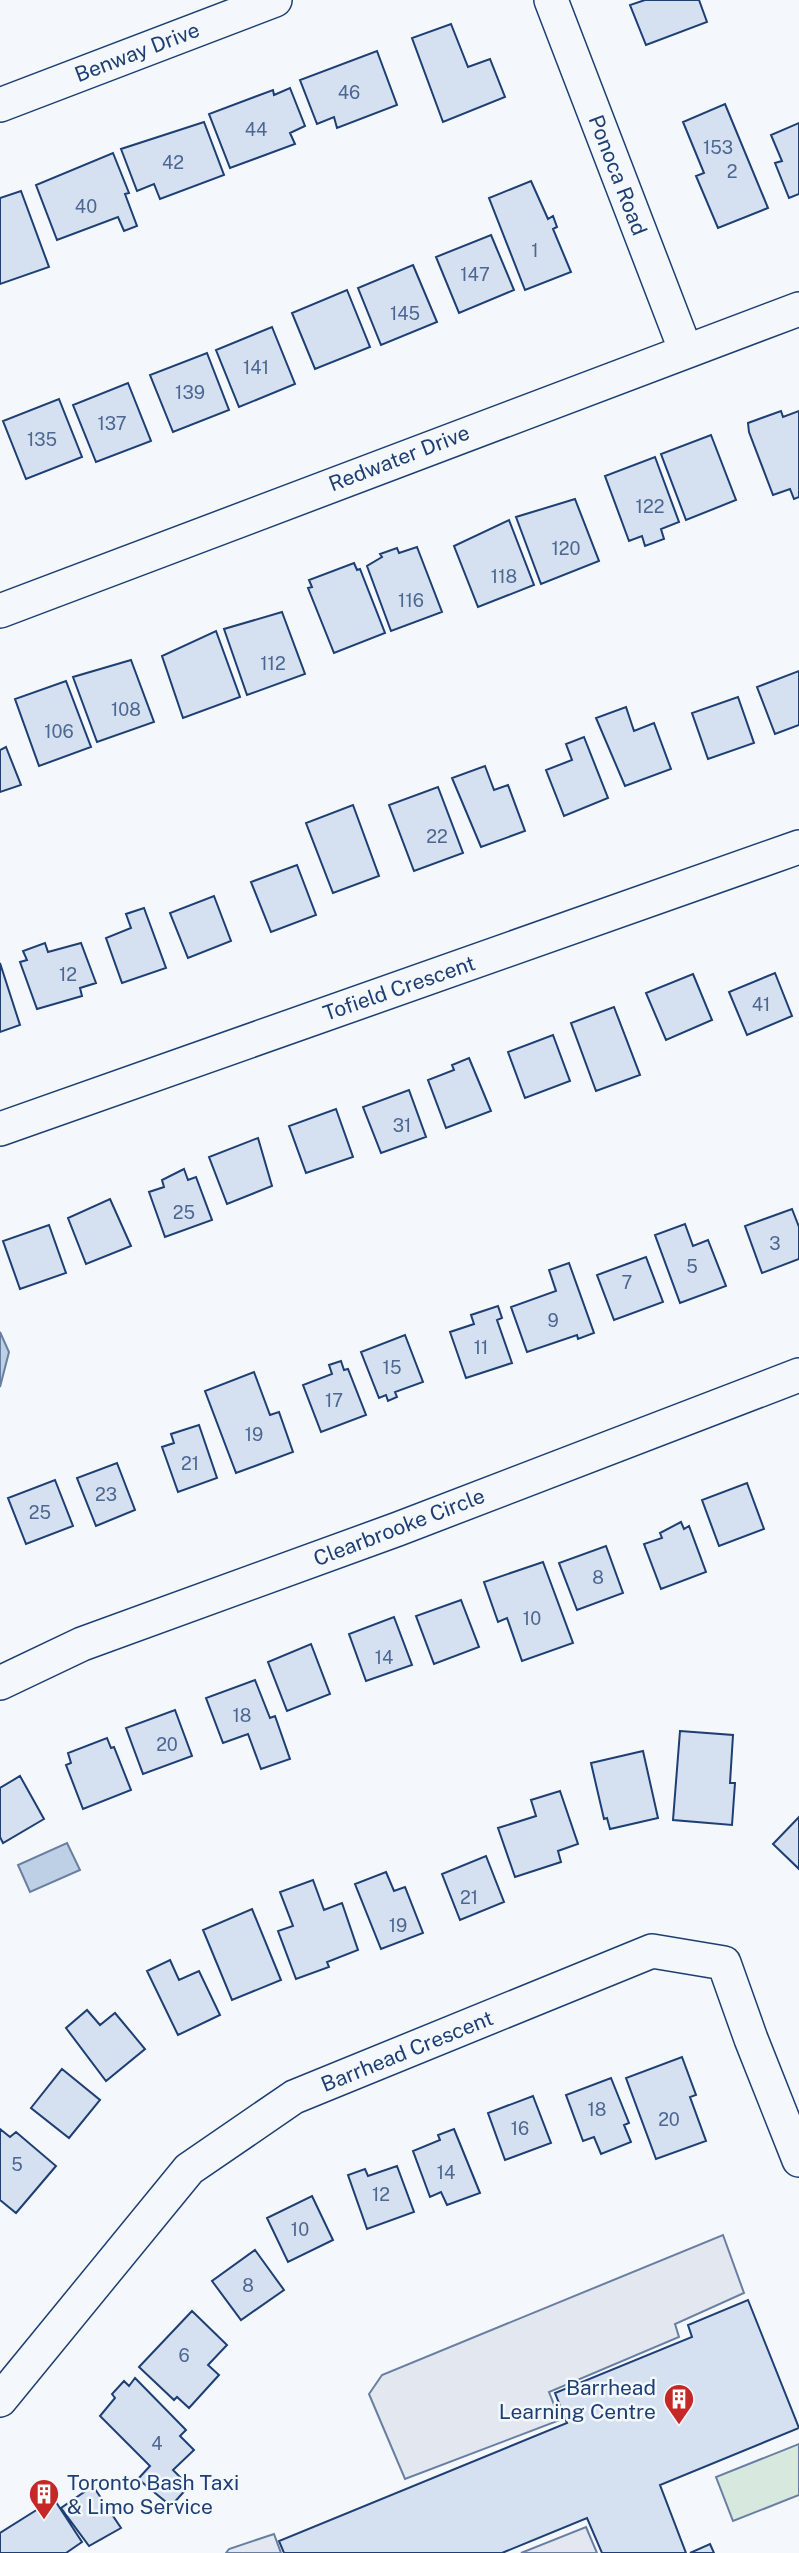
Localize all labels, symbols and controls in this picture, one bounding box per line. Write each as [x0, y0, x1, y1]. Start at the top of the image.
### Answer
street label: Benway Drive [71, 17, 203, 87]
house number: 46 [338, 82, 360, 103]
street label: Ponoca Road [584, 111, 652, 239]
house number: 44 [245, 119, 267, 140]
house number: 153 [703, 137, 733, 158]
house number: 42 [162, 152, 184, 173]
house number: 2 [727, 161, 737, 182]
house number: 40 [75, 196, 97, 217]
house number: 1 [531, 240, 539, 261]
house number: 147 [460, 264, 490, 285]
house number: 145 [390, 303, 420, 324]
house number: 141 [243, 357, 269, 378]
house number: 139 [175, 382, 205, 403]
house number: 137 [97, 413, 127, 434]
street label: Redwater Drive [325, 420, 473, 496]
house number: 135 [27, 429, 57, 450]
house number: 122 [636, 496, 664, 517]
house number: 120 [551, 538, 581, 559]
house number: 118 [491, 566, 517, 587]
house number: 116 [398, 590, 424, 611]
house number: 112 [260, 653, 286, 674]
house number: 108 [111, 699, 141, 720]
house number: 106 [44, 721, 74, 742]
house number: 22 [426, 826, 448, 847]
street label: Tofield Crescent [320, 950, 478, 1026]
house number: 12 [59, 964, 77, 985]
house number: 41 [752, 994, 770, 1015]
house number: 31 [393, 1115, 411, 1136]
house number: 25 [173, 1202, 195, 1223]
house number: 3 [769, 1233, 781, 1254]
house number: 5 [686, 1256, 698, 1277]
house number: 7 [622, 1272, 632, 1293]
house number: 9 [547, 1310, 559, 1331]
house number: 11 [474, 1337, 488, 1358]
house number: 15 [383, 1357, 401, 1378]
house number: 17 [325, 1390, 343, 1411]
house number: 19 [245, 1424, 263, 1445]
house number: 21 [181, 1453, 199, 1474]
street label: Clearbrooke Circle [310, 1483, 488, 1571]
house number: 23 [95, 1484, 117, 1505]
house number: 25 [29, 1502, 51, 1523]
house number: 8 [592, 1567, 604, 1588]
house number: 10 [523, 1608, 541, 1629]
house number: 14 [375, 1647, 393, 1668]
house number: 18 [233, 1705, 251, 1726]
house number: 20 [156, 1734, 178, 1755]
house number: 21 [460, 1887, 478, 1908]
house number: 19 [389, 1915, 407, 1936]
street label: Barrhead Crescent [317, 2005, 497, 2097]
house number: 18 [588, 2099, 606, 2120]
house number: 20 [658, 2109, 680, 2130]
house number: 16 [511, 2118, 529, 2139]
house number: 5 [11, 2154, 23, 2175]
house number: 14 [437, 2162, 455, 2183]
house number: 12 [372, 2184, 390, 2205]
house number: 10 [291, 2219, 309, 2240]
house number: 8 [242, 2275, 254, 2296]
house number: 6 [178, 2345, 190, 2366]
place label: Barrhead Learning Centre [499, 2375, 656, 2424]
building icon: Barrhead Learning Centre [662, 2382, 696, 2426]
house number: 4 [151, 2433, 163, 2454]
place label: Toronto Bash Taxi & Limo Service [67, 2470, 239, 2519]
building icon: Toronto Bash Taxi & Limo Service [27, 2477, 61, 2521]

